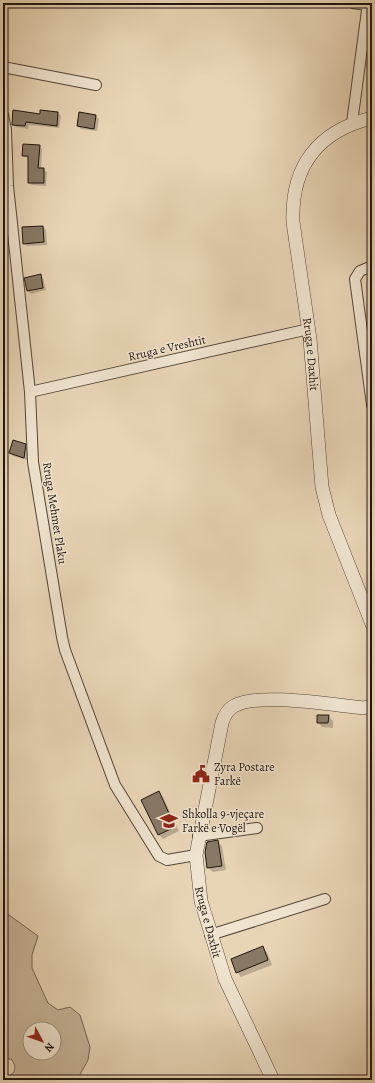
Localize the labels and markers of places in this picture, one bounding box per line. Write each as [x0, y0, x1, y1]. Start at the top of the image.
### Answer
place label: Zyra Postare Farkë [214, 759, 275, 789]
public building icon: Zyra Postare Farkë [191, 764, 211, 784]
place label: Shkolla 9-vjeçare Farkë e Vogël [182, 806, 264, 836]
school or university icon: Shkolla 9-vjeçare Farkë e Vogël [159, 811, 179, 831]

